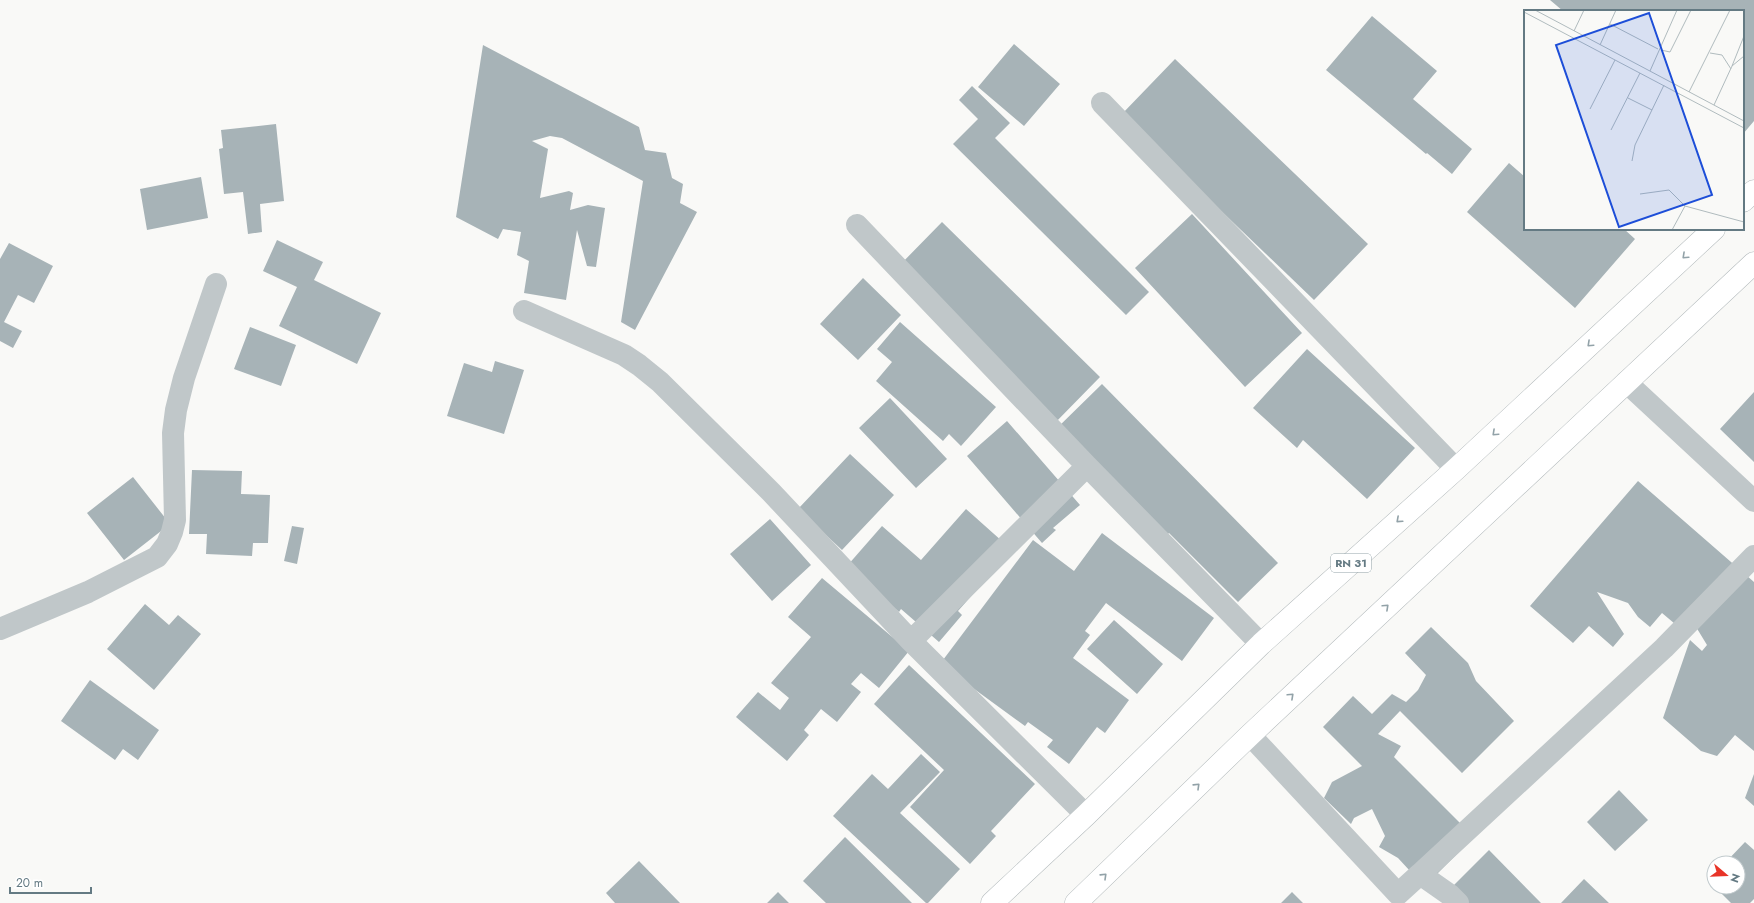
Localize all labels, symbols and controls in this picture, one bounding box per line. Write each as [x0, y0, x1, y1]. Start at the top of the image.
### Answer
inset map [1524, 10, 1744, 230]
one-way arrow [1682, 251, 1690, 259]
one-way arrow [1587, 340, 1595, 347]
one-way arrow [1492, 428, 1500, 436]
one-way arrow [1396, 516, 1403, 523]
road number: RN 31 [1331, 554, 1371, 572]
one-way arrow [1381, 604, 1389, 612]
one-way arrow [1286, 693, 1294, 701]
one-way arrow [1192, 783, 1200, 791]
north arrow [1706, 855, 1746, 895]
scale bar [10, 869, 91, 895]
text: N [1726, 872, 1744, 885]
one-way arrow [1099, 873, 1107, 881]
text: 20 m [16, 874, 43, 892]

